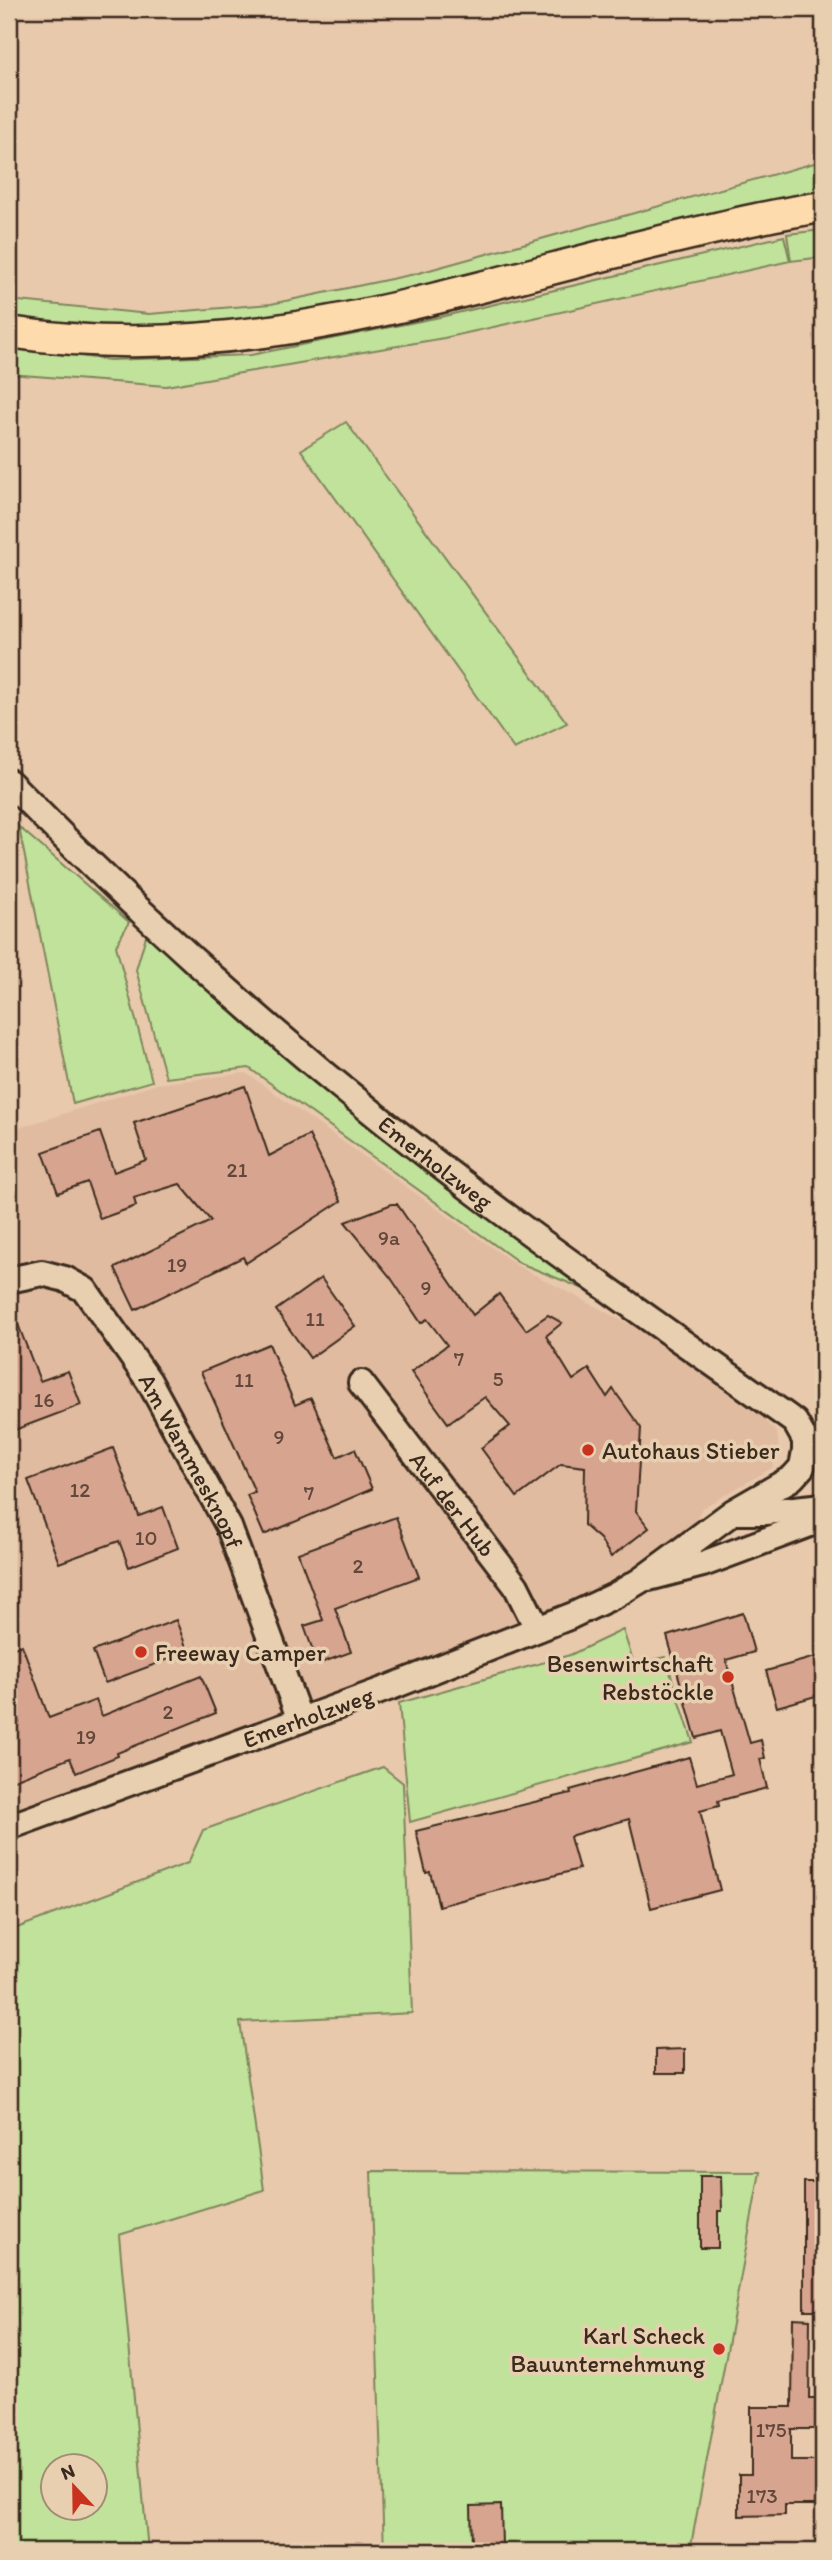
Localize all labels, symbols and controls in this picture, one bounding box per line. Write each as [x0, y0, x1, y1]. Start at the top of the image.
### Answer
street label: Emerholzweg [373, 1109, 499, 1216]
house number: 21 [227, 1157, 248, 1182]
house number: 9a [378, 1225, 400, 1250]
house number: 19 [167, 1252, 187, 1277]
house number: 9 [421, 1275, 431, 1300]
house number: 11 [305, 1306, 325, 1331]
house number: 7 [454, 1346, 464, 1371]
house number: 5 [492, 1366, 504, 1391]
house number: 11 [234, 1367, 254, 1392]
street label: Am Wammesknopf [133, 1368, 250, 1552]
house number: 16 [34, 1387, 54, 1412]
house number: 9 [274, 1424, 284, 1449]
place label: Autohaus Stieber [602, 1436, 780, 1465]
marker: Autohaus Stieber [580, 1442, 596, 1458]
street label: Auf der Hub [404, 1446, 503, 1562]
house number: 12 [70, 1477, 90, 1502]
house number: 7 [304, 1480, 314, 1505]
house number: 10 [135, 1525, 157, 1550]
house number: 2 [352, 1553, 364, 1578]
place label: Freeway Camper [155, 1638, 326, 1667]
marker: Freeway Camper [133, 1644, 149, 1660]
place label: Besenwirtschaft Rebstöckle [547, 1649, 714, 1706]
marker: Besenwirtschaft Rebstöckle [720, 1669, 736, 1685]
street label: Emerholzweg [239, 1680, 378, 1754]
house number: 2 [162, 1699, 174, 1724]
house number: 19 [76, 1724, 96, 1749]
place label: Karl Scheck Bauunternehmung [511, 2321, 706, 2378]
marker: Karl Scheck Bauunternehmung [711, 2341, 727, 2357]
house number: 175 [755, 2417, 787, 2442]
north arrow [38, 2452, 108, 2522]
text: N [58, 2459, 78, 2485]
house number: 173 [746, 2483, 778, 2508]

